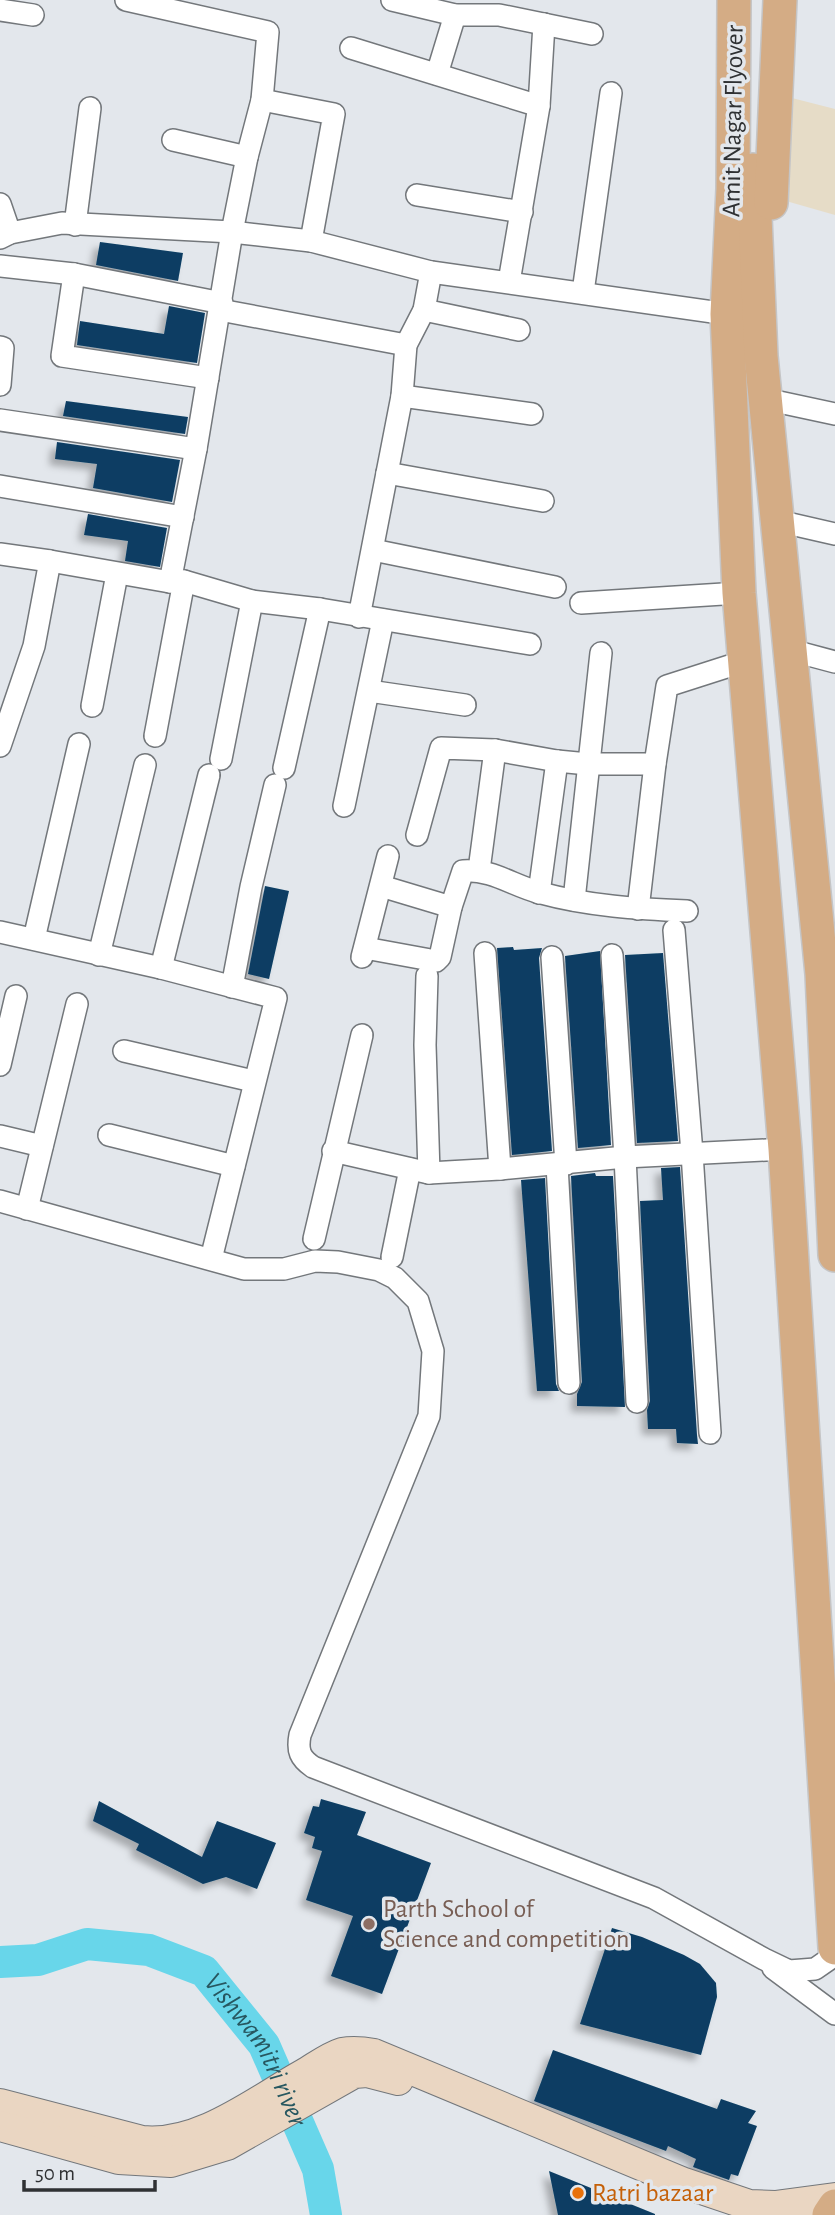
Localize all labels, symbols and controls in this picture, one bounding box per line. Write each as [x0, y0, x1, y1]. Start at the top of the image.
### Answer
street label: Amit Nagar Flyover [718, 24, 748, 217]
place label: Parth School of Science and competition [383, 1896, 629, 1952]
marker: Parth School of Science and competition [361, 1916, 377, 1932]
water label: Vishwamitri river [198, 1968, 312, 2131]
scale bar [24, 2148, 156, 2192]
text: 50 m [35, 2163, 75, 2184]
place label: Ratri bazaar [592, 2180, 714, 2206]
marker: Ratri bazaar [570, 2185, 586, 2201]

